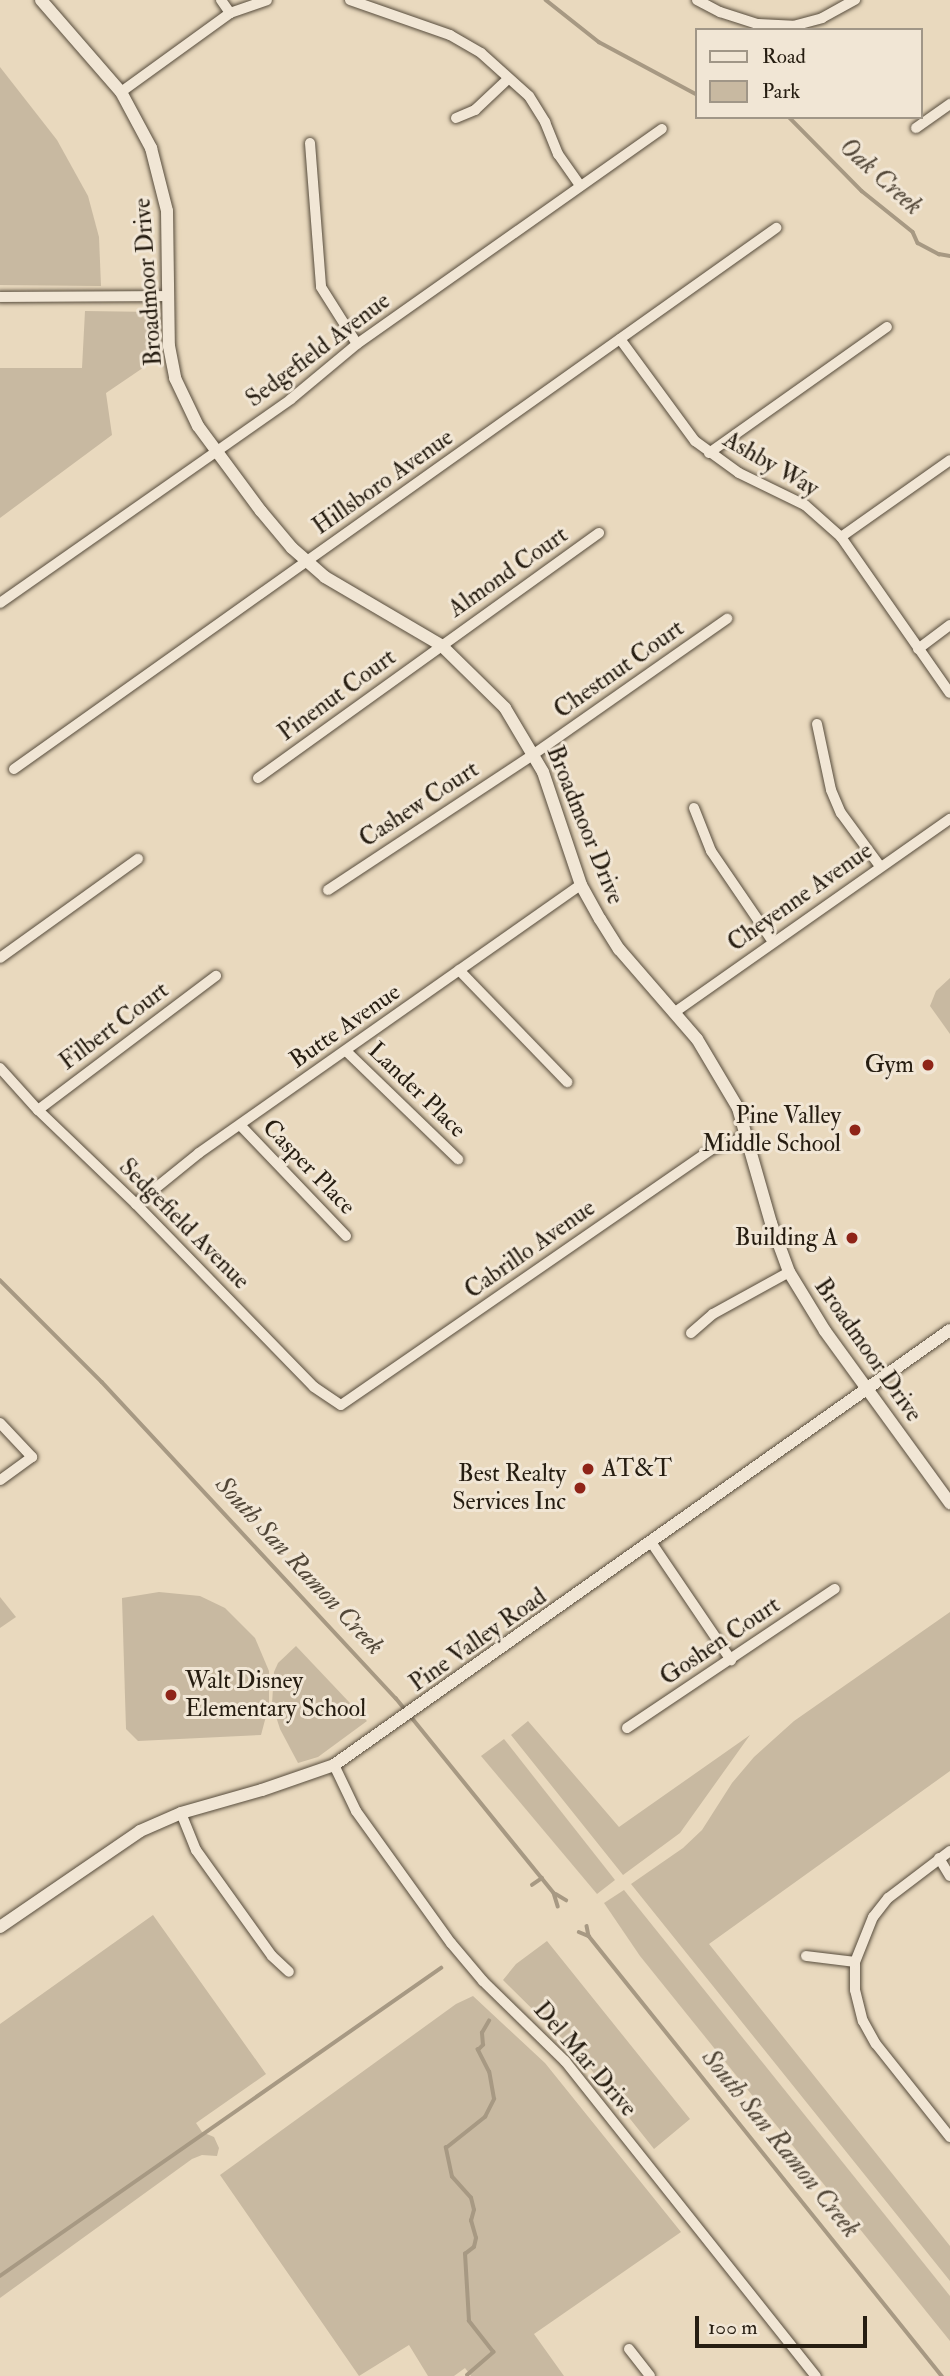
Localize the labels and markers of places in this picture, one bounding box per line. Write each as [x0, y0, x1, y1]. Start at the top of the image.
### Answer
place label: Gym [865, 1051, 914, 1079]
marker: Gym [920, 1057, 936, 1073]
place label: Pine Valley Middle School [702, 1102, 841, 1158]
marker: Pine Valley Middle School [847, 1122, 863, 1138]
place label: Building A [735, 1224, 838, 1252]
marker: Building A [844, 1230, 860, 1246]
place label: AT&T [602, 1455, 672, 1483]
place label: Best Realty Services Inc [452, 1460, 566, 1516]
marker: AT&T [580, 1461, 596, 1477]
marker: Best Realty Services Inc [572, 1480, 588, 1496]
place label: Walt Disney Elementary School [185, 1667, 366, 1723]
marker: Walt Disney Elementary School [163, 1687, 179, 1703]

